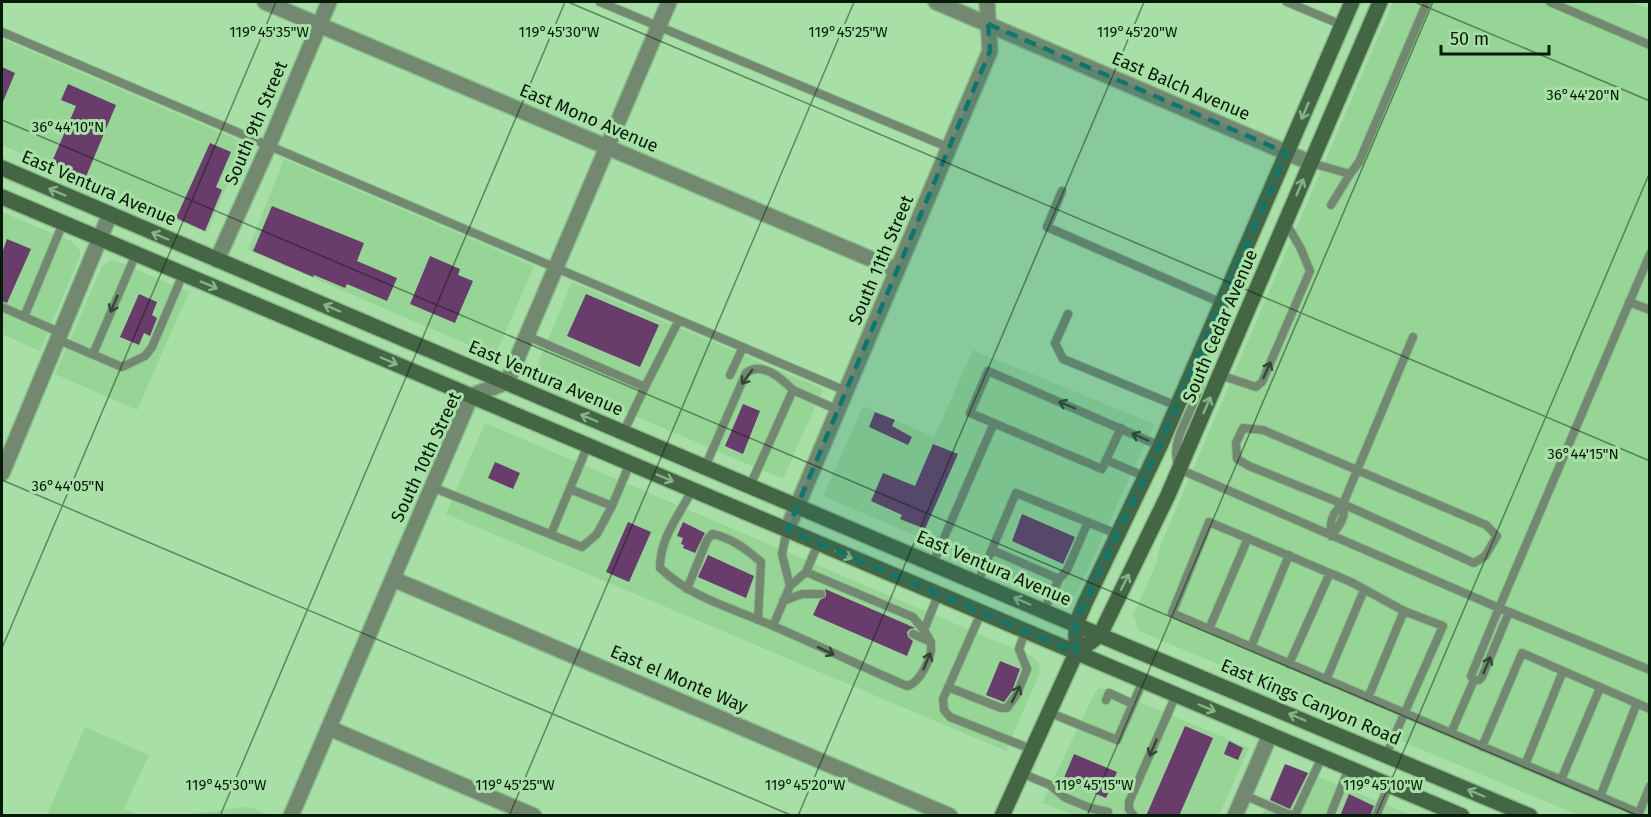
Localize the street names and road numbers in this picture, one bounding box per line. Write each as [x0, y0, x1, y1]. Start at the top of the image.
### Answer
street label: East Balch Avenue [1109, 47, 1253, 125]
street label: South 9th Street [220, 57, 292, 188]
street label: East Mono Avenue [516, 79, 662, 157]
street label: East Ventura Avenue [18, 145, 180, 231]
street label: South 11th Street [844, 191, 918, 328]
street label: South Cedar Avenue [1178, 246, 1262, 406]
street label: East Ventura Avenue [465, 335, 627, 421]
street label: South 10th Street [386, 388, 466, 526]
street label: East Ventura Avenue [913, 525, 1075, 611]
street label: East el Monte Way [607, 640, 751, 718]
street label: East Kings Canyon Road [1218, 654, 1404, 750]

